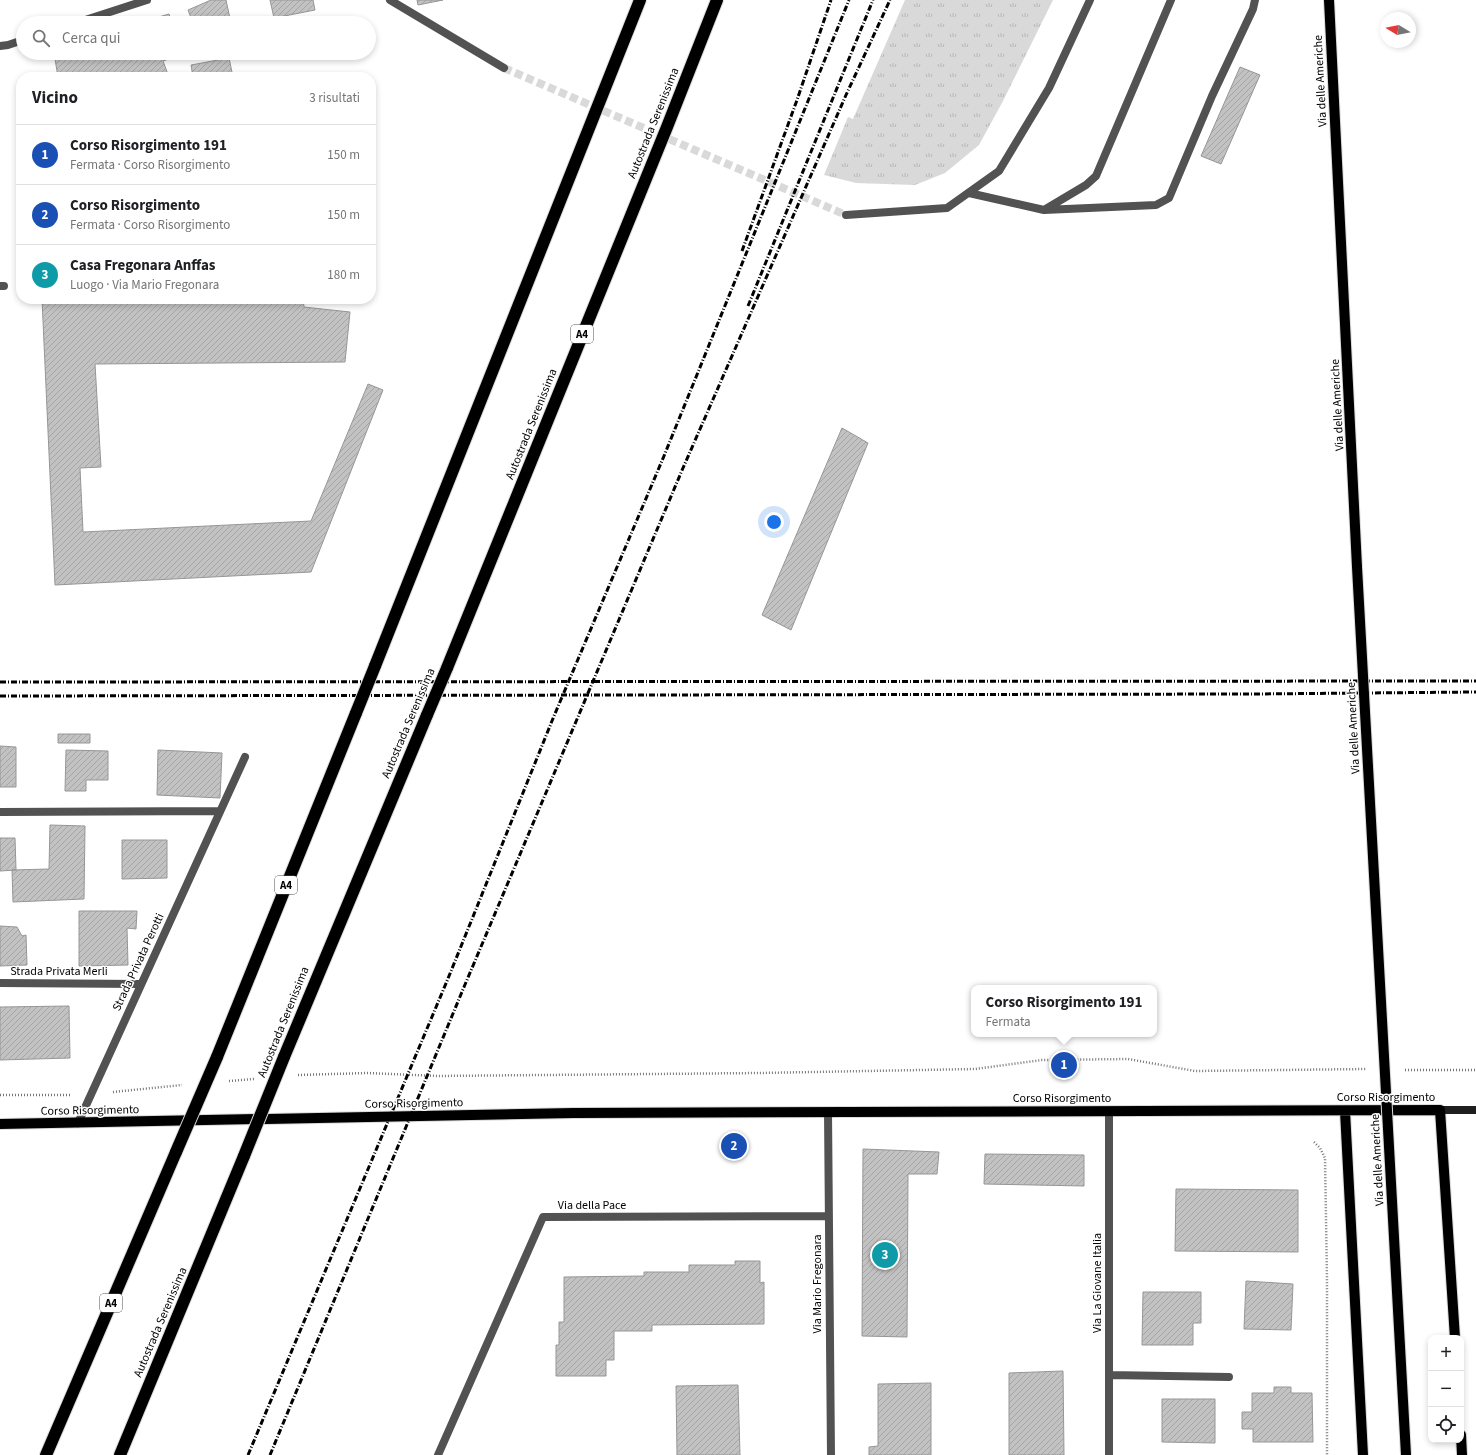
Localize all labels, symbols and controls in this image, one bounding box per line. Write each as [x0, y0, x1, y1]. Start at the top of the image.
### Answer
north arrow [1380, 12, 1416, 48]
search box [16, 16, 376, 60]
icon: search [30, 27, 52, 49]
text: Cerca qui [62, 28, 121, 49]
street label: Via delle Americhe [1310, 34, 1331, 127]
street label: Autostrada Serenissima [623, 65, 683, 181]
text: Vicino [32, 86, 78, 110]
text: 3 risultati [309, 89, 360, 107]
text: Corso Risorgimento 191 [70, 135, 227, 156]
text: 1 [42, 146, 48, 164]
text: 150 m [327, 146, 360, 164]
text: Fermata · Corso Risorgimento [70, 156, 230, 174]
text: Corso Risorgimento [70, 195, 200, 216]
text: 2 [42, 206, 48, 224]
text: 150 m [327, 206, 360, 224]
text: Fermata · Corso Risorgimento [70, 216, 230, 234]
text: Casa Fregonara Anffas [70, 255, 215, 276]
text: 3 [42, 266, 48, 284]
text: 180 m [327, 266, 360, 284]
text: Luogo · Via Mario Fregonara [70, 276, 219, 294]
road number: A4 [571, 325, 593, 343]
street label: Via delle Americhe [1327, 358, 1348, 451]
street label: Autostrada Serenissima [501, 366, 561, 482]
your location [764, 512, 784, 532]
street label: Autostrada Serenissima [378, 666, 439, 781]
street label: Via delle Americhe [1343, 681, 1364, 774]
road number: A4 [275, 876, 297, 894]
street label: Strada Privata Perotti [108, 910, 169, 1014]
street label: Strada Privata Merli [10, 963, 108, 980]
street label: Autostrada Serenissima [253, 964, 313, 1080]
popup [971, 985, 1157, 1037]
text: Corso Risorgimento 191 [986, 992, 1142, 1013]
text: Fermata [986, 1013, 1031, 1031]
pin: 1 [1051, 1050, 1077, 1080]
street label: Corso Risorgimento [1337, 1089, 1435, 1106]
street label: Corso Risorgimento [1013, 1090, 1111, 1107]
street label: Corso Risorgimento [365, 1094, 463, 1113]
street label: Corso Risorgimento [41, 1101, 139, 1120]
street label: Via delle Americhe [1367, 1113, 1388, 1206]
pin: 2 [721, 1131, 747, 1161]
street label: Via della Pace [558, 1197, 626, 1214]
street label: Via La Giovane Italia [1089, 1233, 1106, 1333]
street label: Via Mario Fregonara [809, 1235, 826, 1333]
pin: 3 [872, 1240, 898, 1270]
street label: Autostrada Serenissima [130, 1265, 191, 1380]
road number: A4 [100, 1294, 122, 1312]
map controls [1428, 1335, 1464, 1443]
button: + [1428, 1335, 1464, 1371]
button: − [1428, 1371, 1464, 1407]
button: locate [1428, 1407, 1464, 1443]

